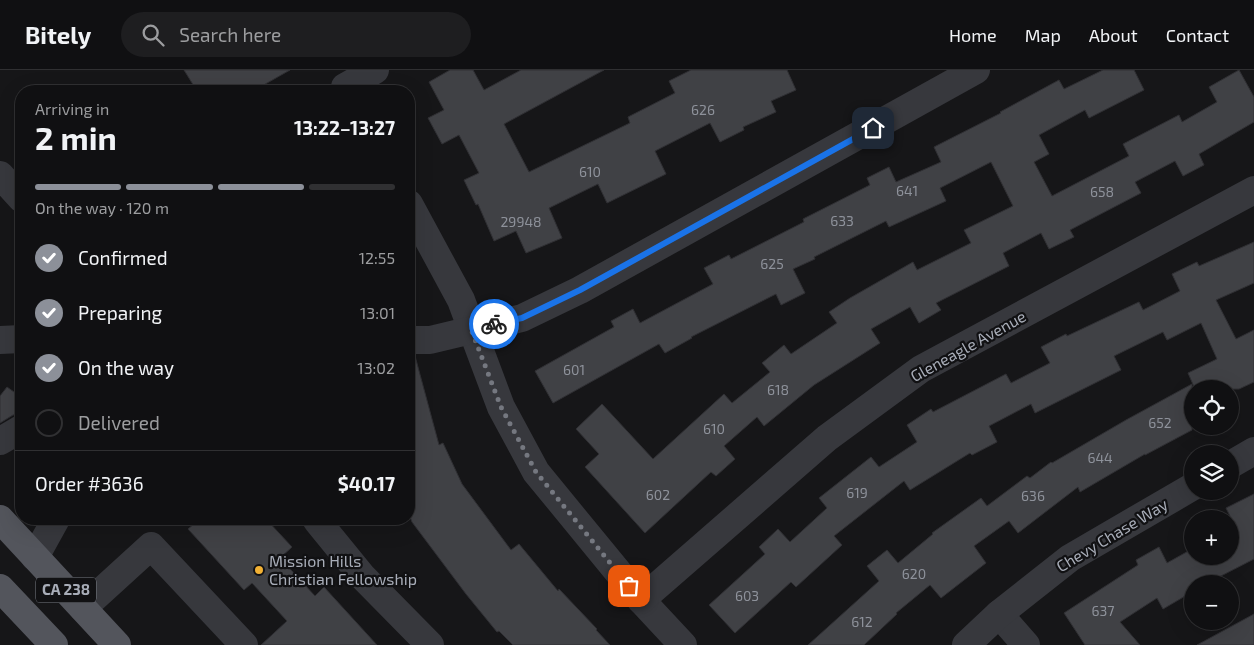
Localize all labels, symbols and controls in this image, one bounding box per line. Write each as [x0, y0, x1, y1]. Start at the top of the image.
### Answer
search box [121, 12, 471, 57]
text: Bitely [25, 20, 91, 49]
icon: search [139, 21, 167, 49]
text: Search here [179, 23, 281, 46]
text: Home [949, 24, 997, 46]
text: Map [1025, 24, 1061, 46]
text: About [1089, 24, 1138, 46]
text: Contact [1166, 24, 1229, 46]
text: Arriving in [35, 99, 109, 118]
house number: 626 [691, 101, 715, 118]
pin [852, 107, 894, 149]
icon: home [859, 114, 887, 142]
text: 13:22–13:27 [294, 116, 395, 139]
text: 2 min [35, 118, 117, 156]
house number: 610 [579, 163, 601, 180]
house number: 641 [896, 182, 918, 199]
house number: 658 [1090, 183, 1114, 200]
text: On the way · 120 m [35, 198, 169, 217]
house number: 633 [830, 212, 854, 229]
house number: 29948 [501, 213, 542, 230]
icon: check [35, 244, 63, 272]
text: Confirmed [78, 246, 168, 269]
text: 12:55 [359, 248, 395, 267]
house number: 625 [760, 255, 784, 272]
icon: check [35, 299, 63, 327]
courier [469, 299, 519, 349]
text: Preparing [78, 301, 162, 324]
text: 13:01 [360, 303, 395, 322]
street label: Gleneagle Avenue [907, 306, 1029, 385]
icon: bike [480, 310, 508, 338]
icon: check [35, 354, 63, 382]
text: On the way [78, 356, 174, 379]
text: 13:02 [357, 358, 395, 377]
house number: 601 [563, 361, 585, 378]
map controls [1184, 380, 1239, 630]
button: locate [1184, 380, 1239, 435]
house number: 618 [767, 381, 789, 398]
text: Delivered [78, 411, 160, 434]
house number: 652 [1148, 414, 1172, 431]
house number: 610 [703, 420, 725, 437]
button: layers [1184, 445, 1239, 500]
house number: 644 [1087, 449, 1113, 466]
text: Order #3636 [35, 472, 144, 495]
text: $40.17 [338, 472, 395, 495]
house number: 619 [846, 484, 868, 501]
house number: 602 [646, 486, 670, 503]
house number: 636 [1021, 487, 1045, 504]
street label: Chevy Chase Way [1053, 494, 1171, 575]
button: + [1184, 510, 1239, 565]
place label: Mission Hills Christian Fellowship [269, 551, 417, 588]
marker: Mission Hills Christian Fellowship [253, 564, 265, 576]
pin [608, 565, 650, 607]
house number: 620 [902, 565, 926, 582]
icon: bag [615, 572, 643, 600]
button: − [1184, 575, 1239, 630]
road number: CA 238 [36, 578, 96, 602]
house number: 603 [735, 587, 759, 604]
house number: 637 [1092, 602, 1114, 619]
house number: 612 [851, 613, 873, 630]

